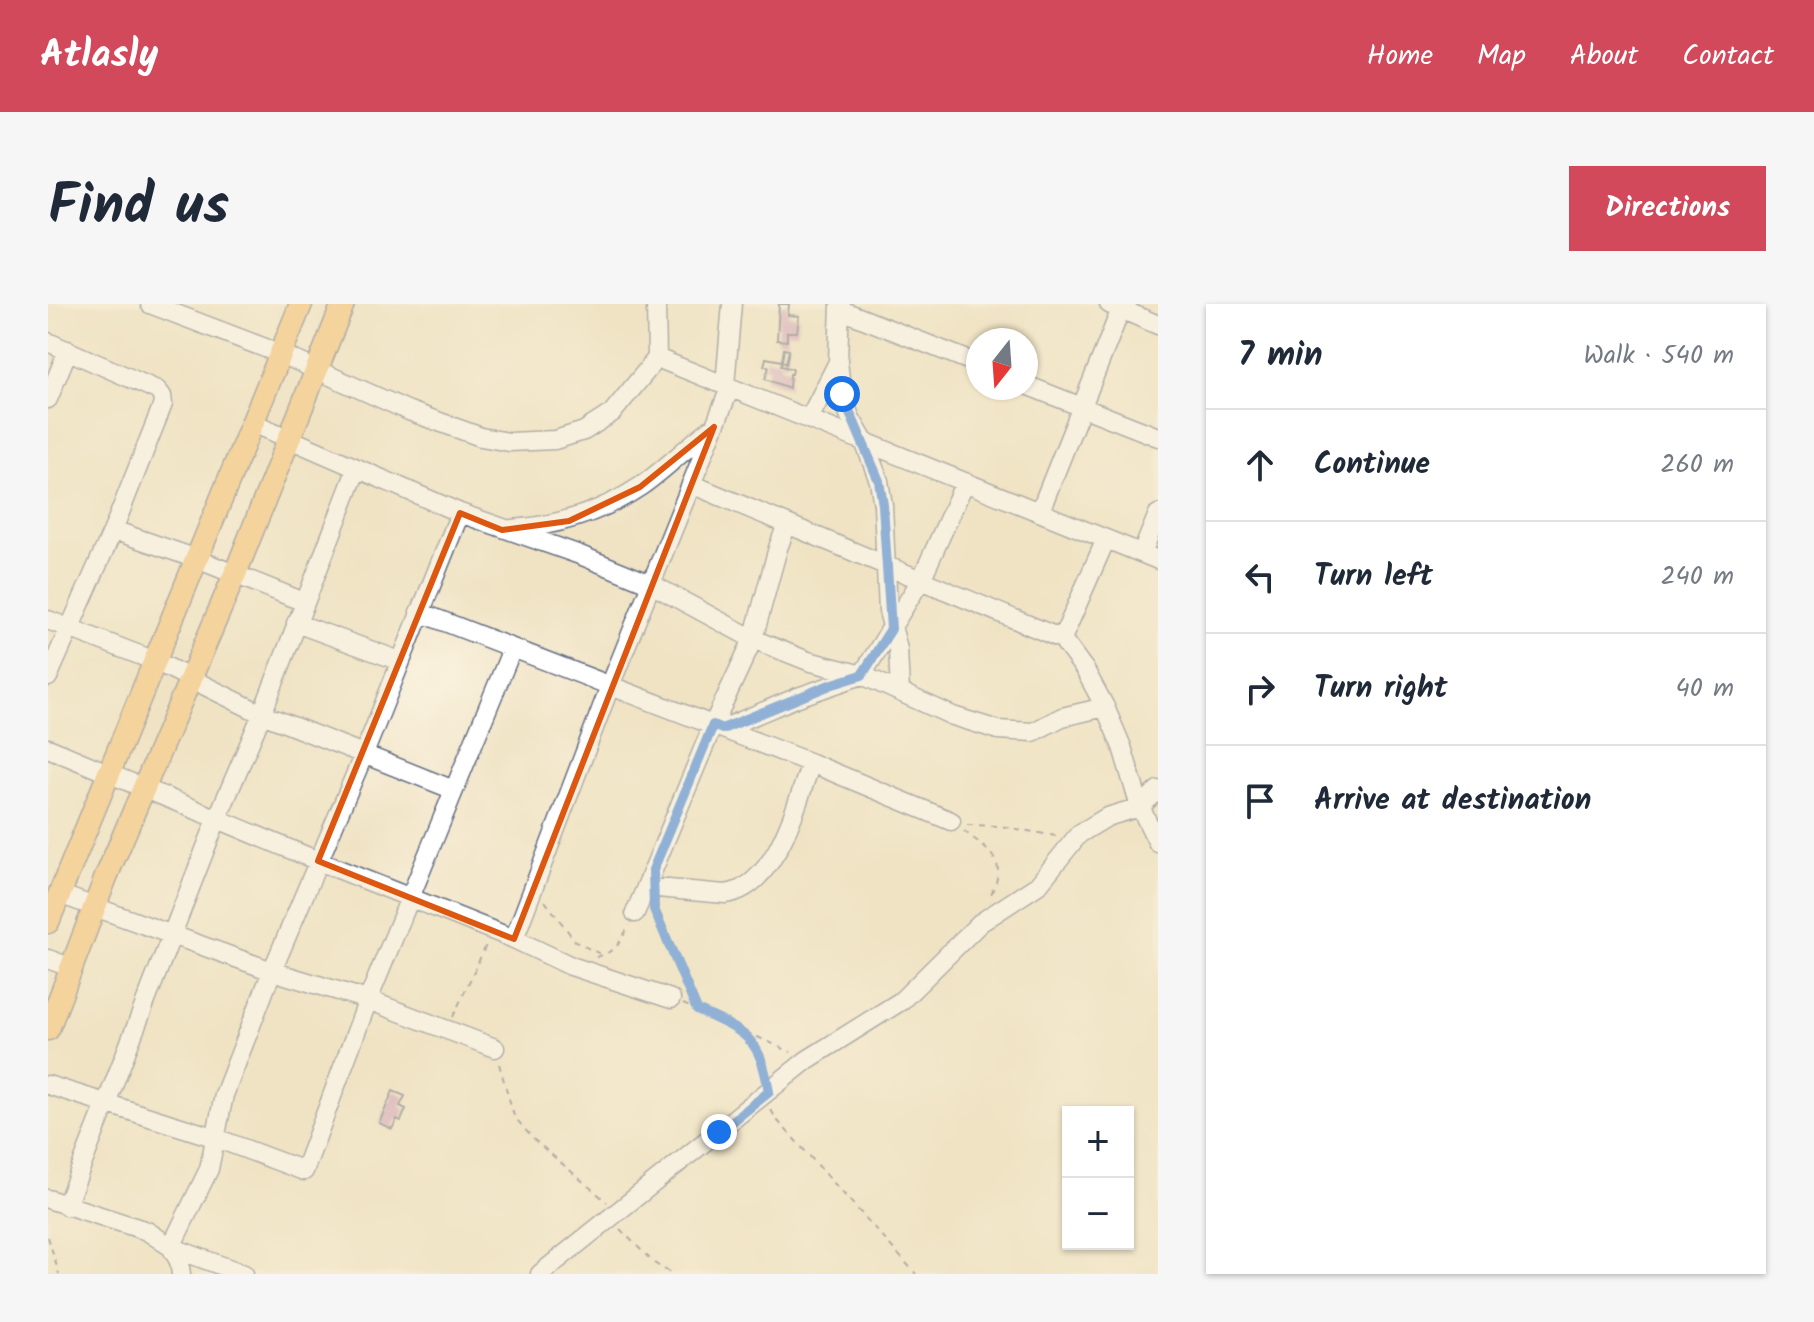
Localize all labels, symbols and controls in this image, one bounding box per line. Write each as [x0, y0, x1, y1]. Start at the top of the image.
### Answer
text: Atlasly [40, 26, 158, 86]
text: Home [1367, 34, 1433, 79]
text: Map [1477, 34, 1526, 79]
text: About [1570, 34, 1638, 79]
text: Contact [1682, 34, 1774, 79]
text: Find us [48, 163, 229, 253]
button: Directions [1569, 166, 1766, 251]
north arrow [966, 328, 1038, 400]
text: 7 min [1238, 329, 1323, 383]
text: Walk · 540 m [1583, 335, 1734, 377]
route start [824, 376, 860, 412]
text: Continue [1314, 441, 1430, 489]
icon: ahead [1238, 443, 1282, 487]
text: 260 m [1660, 444, 1734, 486]
text: Turn left [1314, 553, 1433, 601]
icon: left [1238, 555, 1282, 599]
text: 240 m [1660, 556, 1734, 598]
text: Turn right [1314, 665, 1447, 713]
icon: right [1238, 667, 1282, 711]
text: 40 m [1676, 668, 1734, 710]
text: Arrive at destination [1314, 777, 1591, 825]
icon: arrive [1238, 779, 1282, 823]
map controls [1062, 1106, 1134, 1250]
button: + [1062, 1106, 1134, 1178]
route end [701, 1114, 737, 1150]
button: − [1062, 1178, 1134, 1250]

